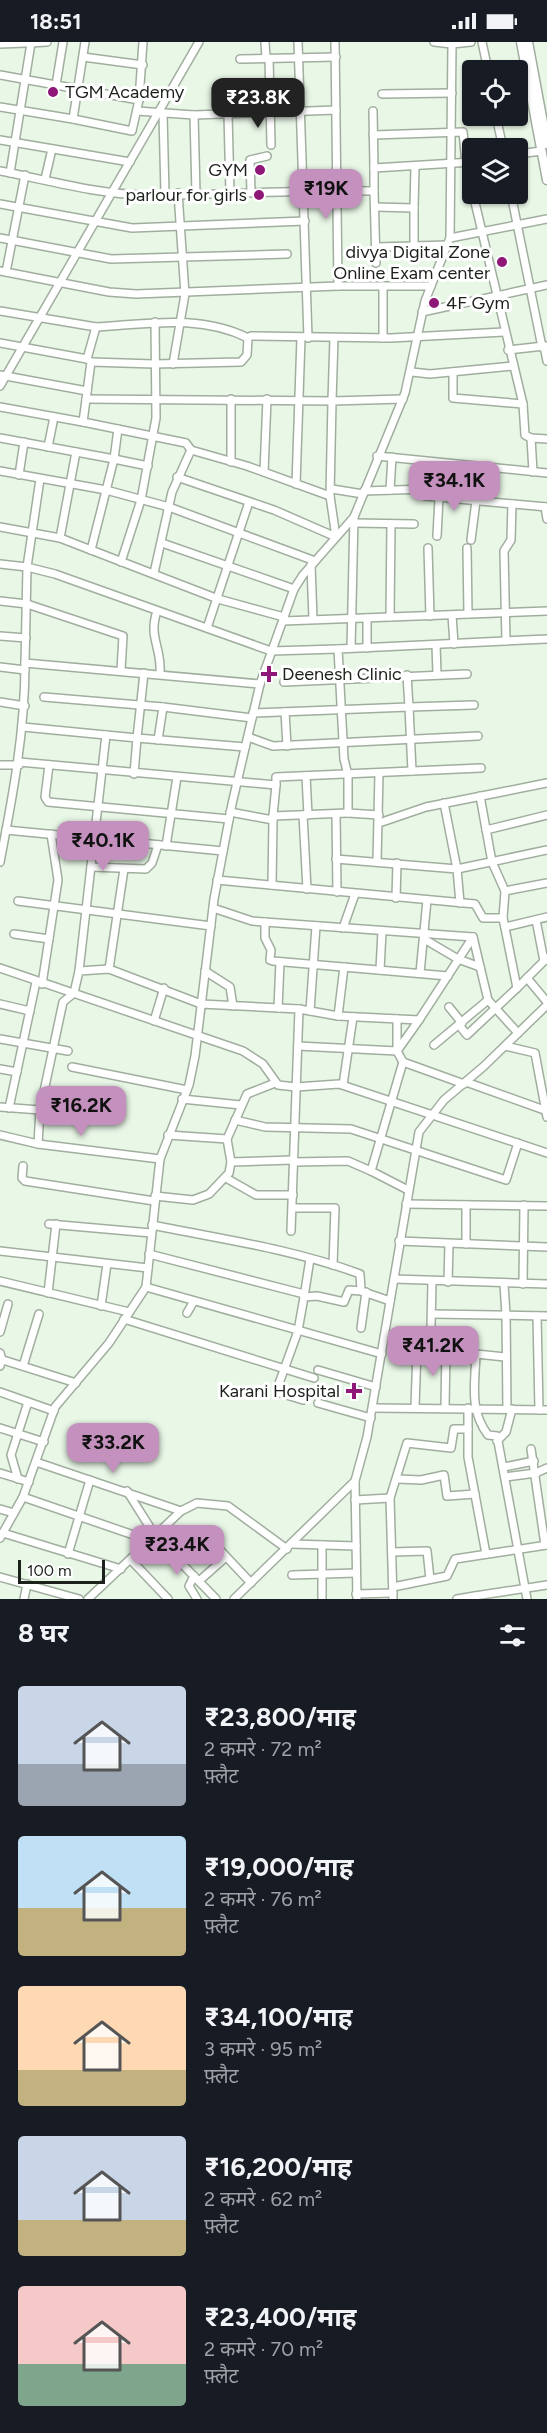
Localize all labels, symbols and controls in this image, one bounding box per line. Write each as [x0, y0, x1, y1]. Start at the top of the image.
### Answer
text: 18:51 [30, 8, 81, 35]
map controls [462, 60, 528, 204]
button: locate [462, 60, 528, 126]
pin: ₹23.8K [209, 78, 307, 129]
place label: TGM Academy [65, 81, 185, 103]
marker: TGM Academy [46, 85, 60, 99]
text: ₹23.8K [225, 85, 291, 109]
button: layers [462, 138, 528, 204]
place label: GYM [208, 159, 248, 181]
marker: GYM [253, 163, 267, 177]
pin: ₹19K [290, 169, 362, 220]
text: ₹19K [303, 176, 349, 200]
place label: parlour for girls [125, 184, 247, 206]
marker: parlour for girls [252, 188, 266, 202]
place label: divya Digital Zone Online Exam center [333, 241, 490, 284]
marker: divya Digital Zone Online Exam center [495, 255, 509, 269]
place label: 4F Gym [446, 292, 510, 314]
marker: 4F Gym [427, 296, 441, 310]
pin: ₹34.1K [405, 461, 503, 512]
text: ₹34.1K [423, 468, 485, 492]
place label: Deenesh Clinic [282, 663, 402, 685]
marker: Deenesh Clinic [260, 665, 278, 683]
pin: ₹40.1K [54, 821, 152, 872]
text: ₹40.1K [71, 828, 135, 852]
pin: ₹16.2K [32, 1086, 130, 1137]
text: ₹16.2K [50, 1093, 112, 1117]
pin: ₹41.2K [384, 1326, 482, 1377]
text: ₹41.2K [402, 1333, 464, 1357]
place label: Karani Hospital [219, 1380, 340, 1402]
marker: Karani Hospital [345, 1382, 363, 1400]
pin: ₹33.2K [64, 1423, 162, 1474]
text: ₹33.2K [81, 1430, 145, 1454]
pin: ₹23.4K [128, 1525, 226, 1576]
text: ₹23.4K [144, 1532, 210, 1556]
scale bar [18, 1557, 105, 1584]
text: 100 m [27, 1561, 72, 1580]
text: 8 घर [18, 1617, 68, 1649]
icon: filters [496, 1619, 529, 1652]
text: ₹23,800/माह [204, 1701, 356, 1733]
icon: home [66, 1710, 138, 1782]
text: 2 कमरे · 72 m² [204, 1737, 322, 1761]
text: फ़्लैट [204, 1764, 239, 1788]
text: ₹19,000/माह [204, 1851, 353, 1883]
icon: home [66, 1860, 138, 1932]
text: 2 कमरे · 76 m² [204, 1887, 322, 1911]
text: फ़्लैट [204, 1914, 239, 1938]
text: ₹34,100/माह [204, 2001, 352, 2033]
icon: home [66, 2010, 138, 2082]
text: 3 कमरे · 95 m² [204, 2037, 322, 2061]
text: फ़्लैट [204, 2064, 239, 2088]
text: ₹16,200/माह [204, 2151, 352, 2183]
icon: home [66, 2160, 138, 2232]
text: 2 कमरे · 62 m² [204, 2187, 322, 2211]
text: फ़्लैट [204, 2214, 239, 2238]
text: ₹23,400/माह [204, 2301, 357, 2333]
icon: home [66, 2310, 138, 2382]
text: 2 कमरे · 70 m² [204, 2337, 323, 2361]
text: फ़्लैट [204, 2364, 239, 2388]

